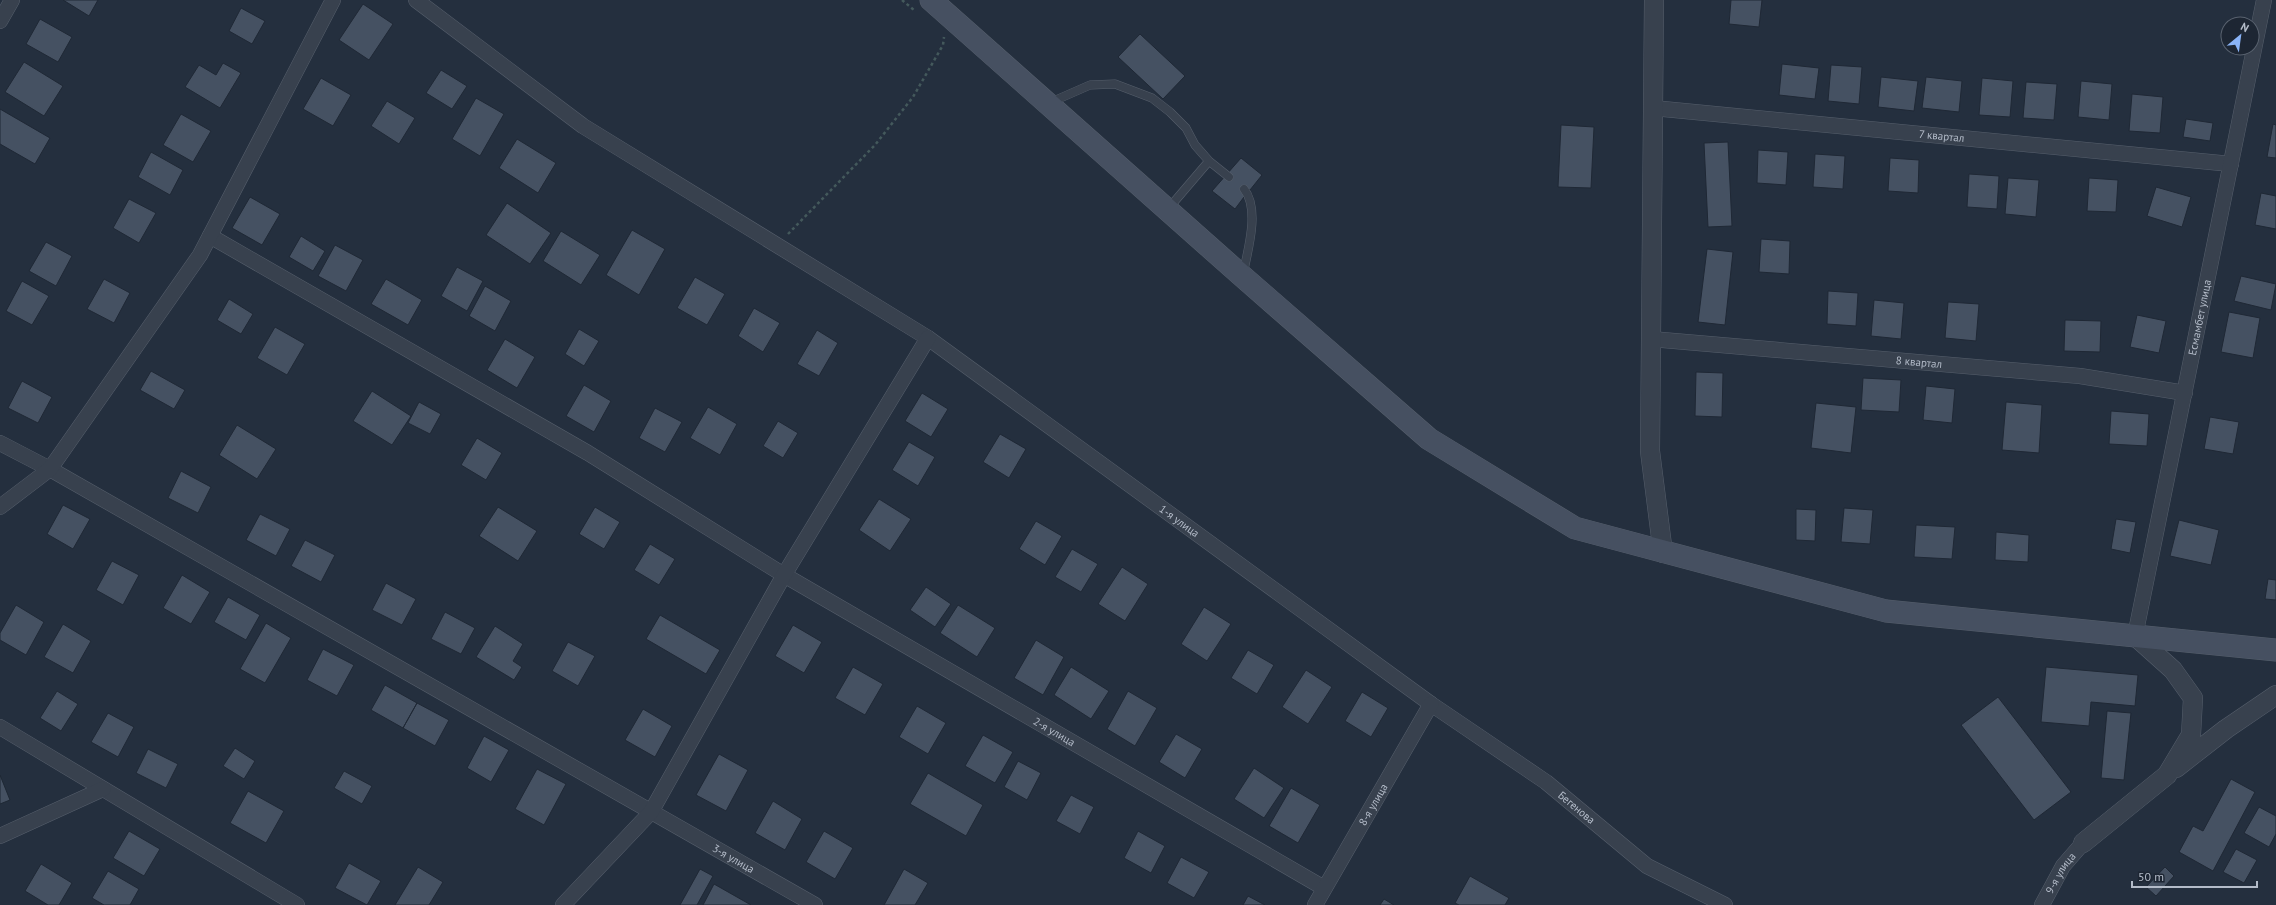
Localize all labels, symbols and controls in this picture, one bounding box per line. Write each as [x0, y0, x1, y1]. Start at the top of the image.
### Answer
north arrow [2220, 16, 2260, 56]
text: N [2238, 19, 2251, 35]
street label: 7 квартал [1918, 127, 1965, 145]
street label: Есмамбет улица [2185, 278, 2214, 357]
street label: 8 квартал [1895, 353, 1943, 371]
street label: 1-я улица [1157, 502, 1202, 540]
street label: 2-я улица [1031, 714, 1078, 749]
street label: 8-я улица [1355, 781, 1391, 828]
street label: Бегенова [1555, 788, 1598, 827]
street label: 3-я улица [710, 841, 757, 876]
street label: 9-я улица [2042, 849, 2079, 896]
scale bar [2132, 863, 2257, 889]
text: 50 m [2138, 869, 2164, 884]

